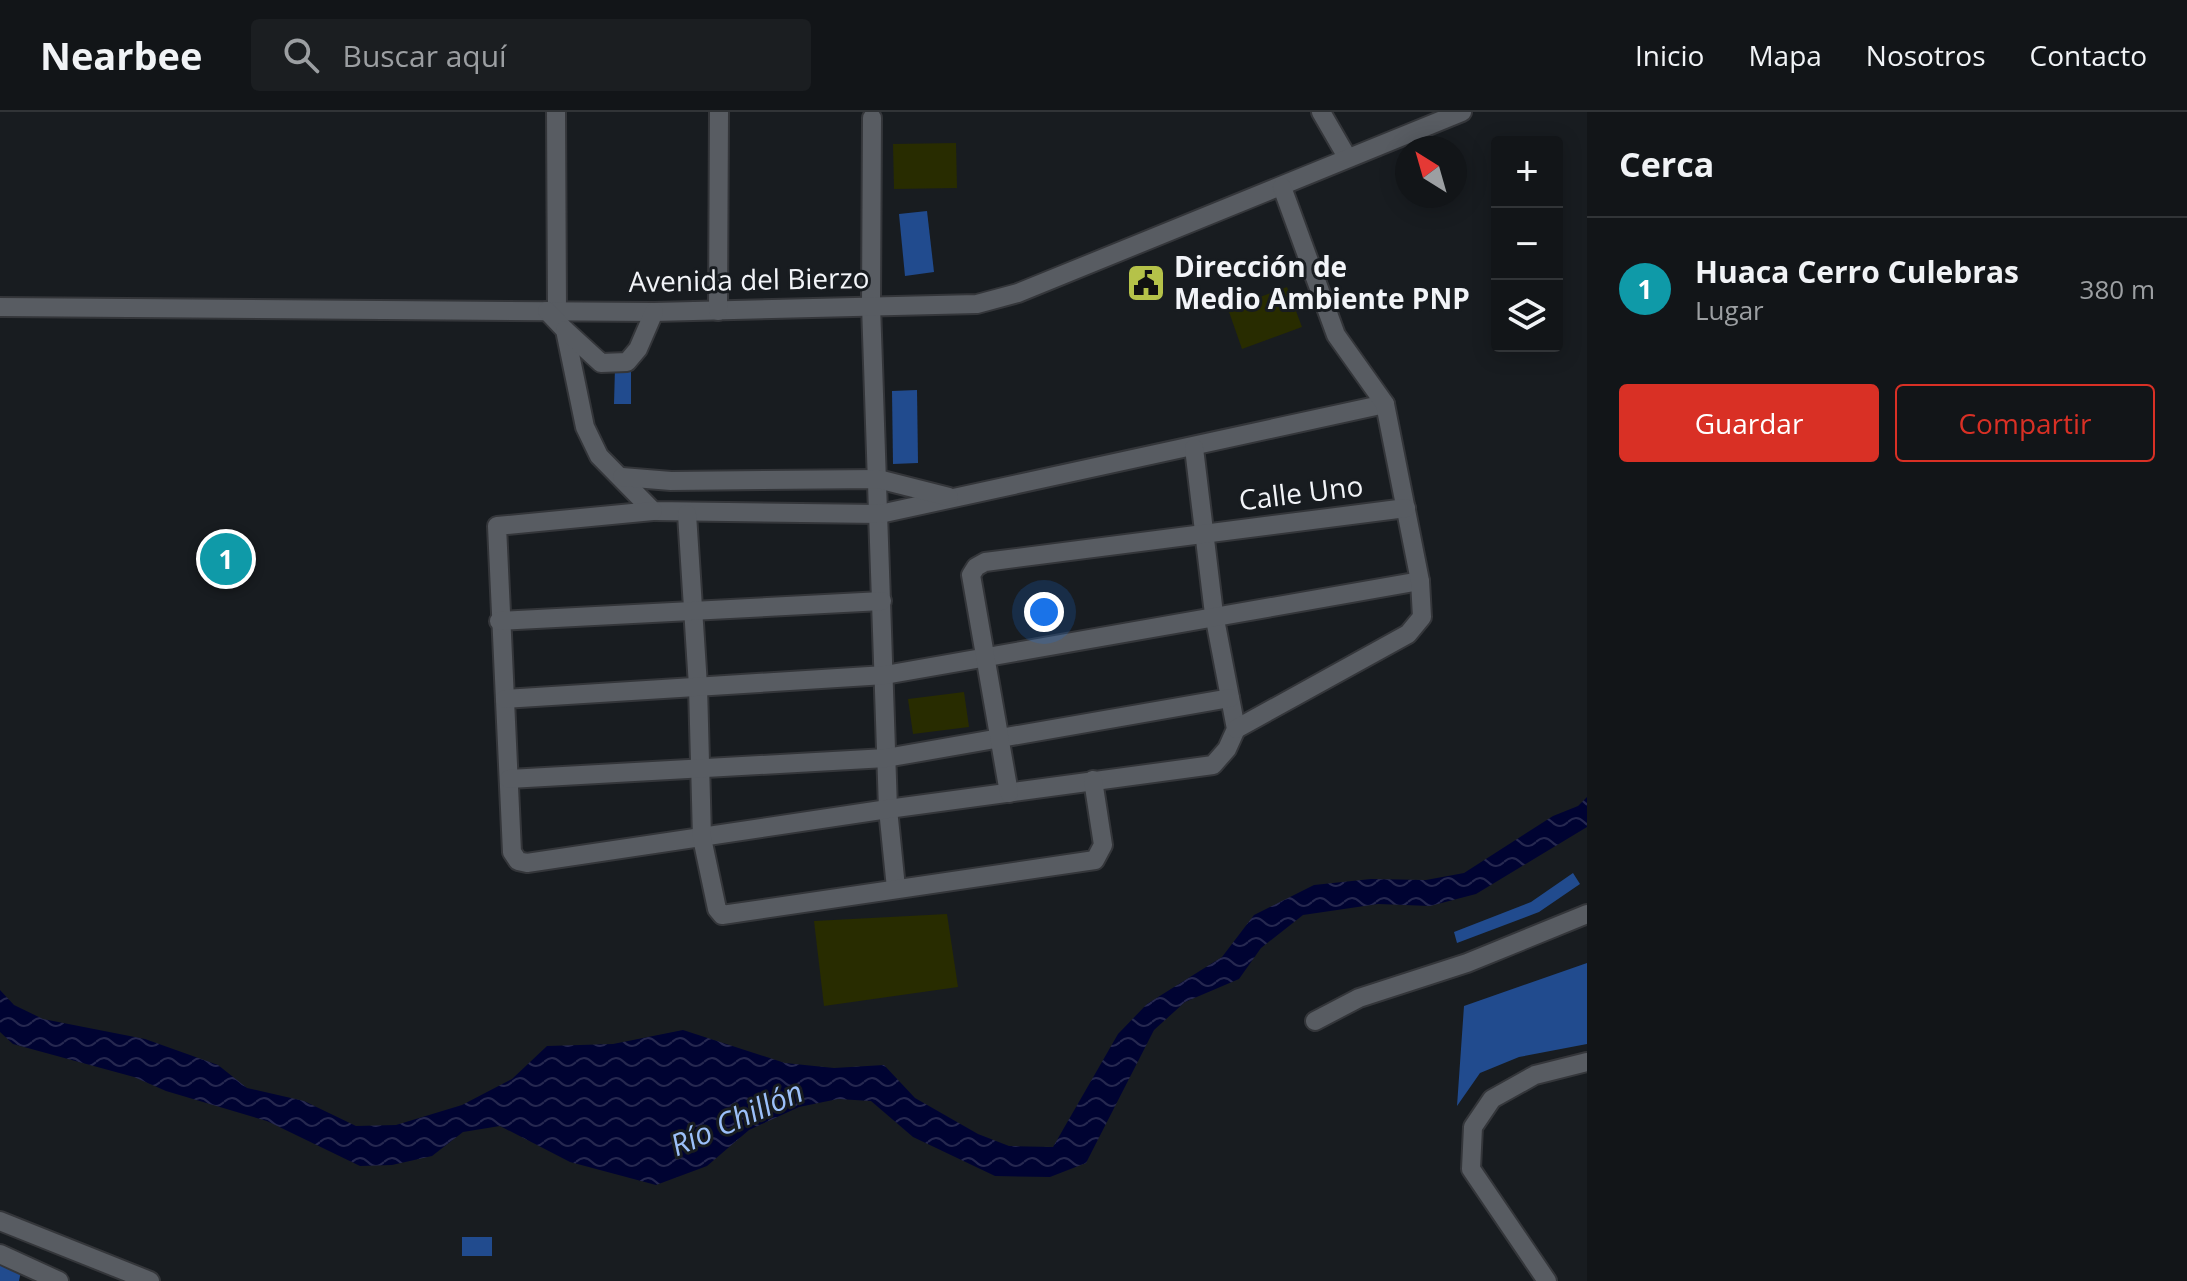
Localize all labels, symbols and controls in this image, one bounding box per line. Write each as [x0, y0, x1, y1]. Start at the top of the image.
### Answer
search box [251, 19, 811, 91]
text: Nearbee [40, 29, 203, 81]
icon: search [279, 33, 323, 77]
text: Buscar aquí [343, 35, 507, 76]
text: Inicio [1635, 36, 1704, 74]
text: Mapa [1748, 36, 1822, 74]
text: Nosotros [1866, 36, 1986, 74]
text: Contacto [2030, 36, 2147, 74]
north arrow [1395, 136, 1467, 208]
map controls [1491, 136, 1563, 352]
button: + [1491, 136, 1563, 208]
text: Cerca [1619, 141, 1714, 187]
button: − [1491, 208, 1563, 280]
place label: Dirección de Medio Ambiente PNP [1174, 247, 1470, 317]
text: Huaca Cerro Culebras [1695, 251, 2019, 292]
street label: Avenida del Bierzo [628, 258, 870, 300]
public building icon: Dirección de Medio Ambiente PNP [1125, 262, 1167, 304]
text: 1 [1638, 271, 1652, 307]
text: 380 m [2080, 271, 2155, 307]
button: layers [1491, 280, 1563, 352]
text: Lugar [1695, 292, 1764, 328]
button: Guardar [1619, 384, 1879, 462]
button: Compartir [1895, 384, 2155, 462]
street label: Calle Uno [1237, 466, 1365, 518]
pin: 1 [200, 529, 252, 589]
your location [1024, 592, 1064, 632]
water label: Río Chillón [664, 1070, 809, 1165]

